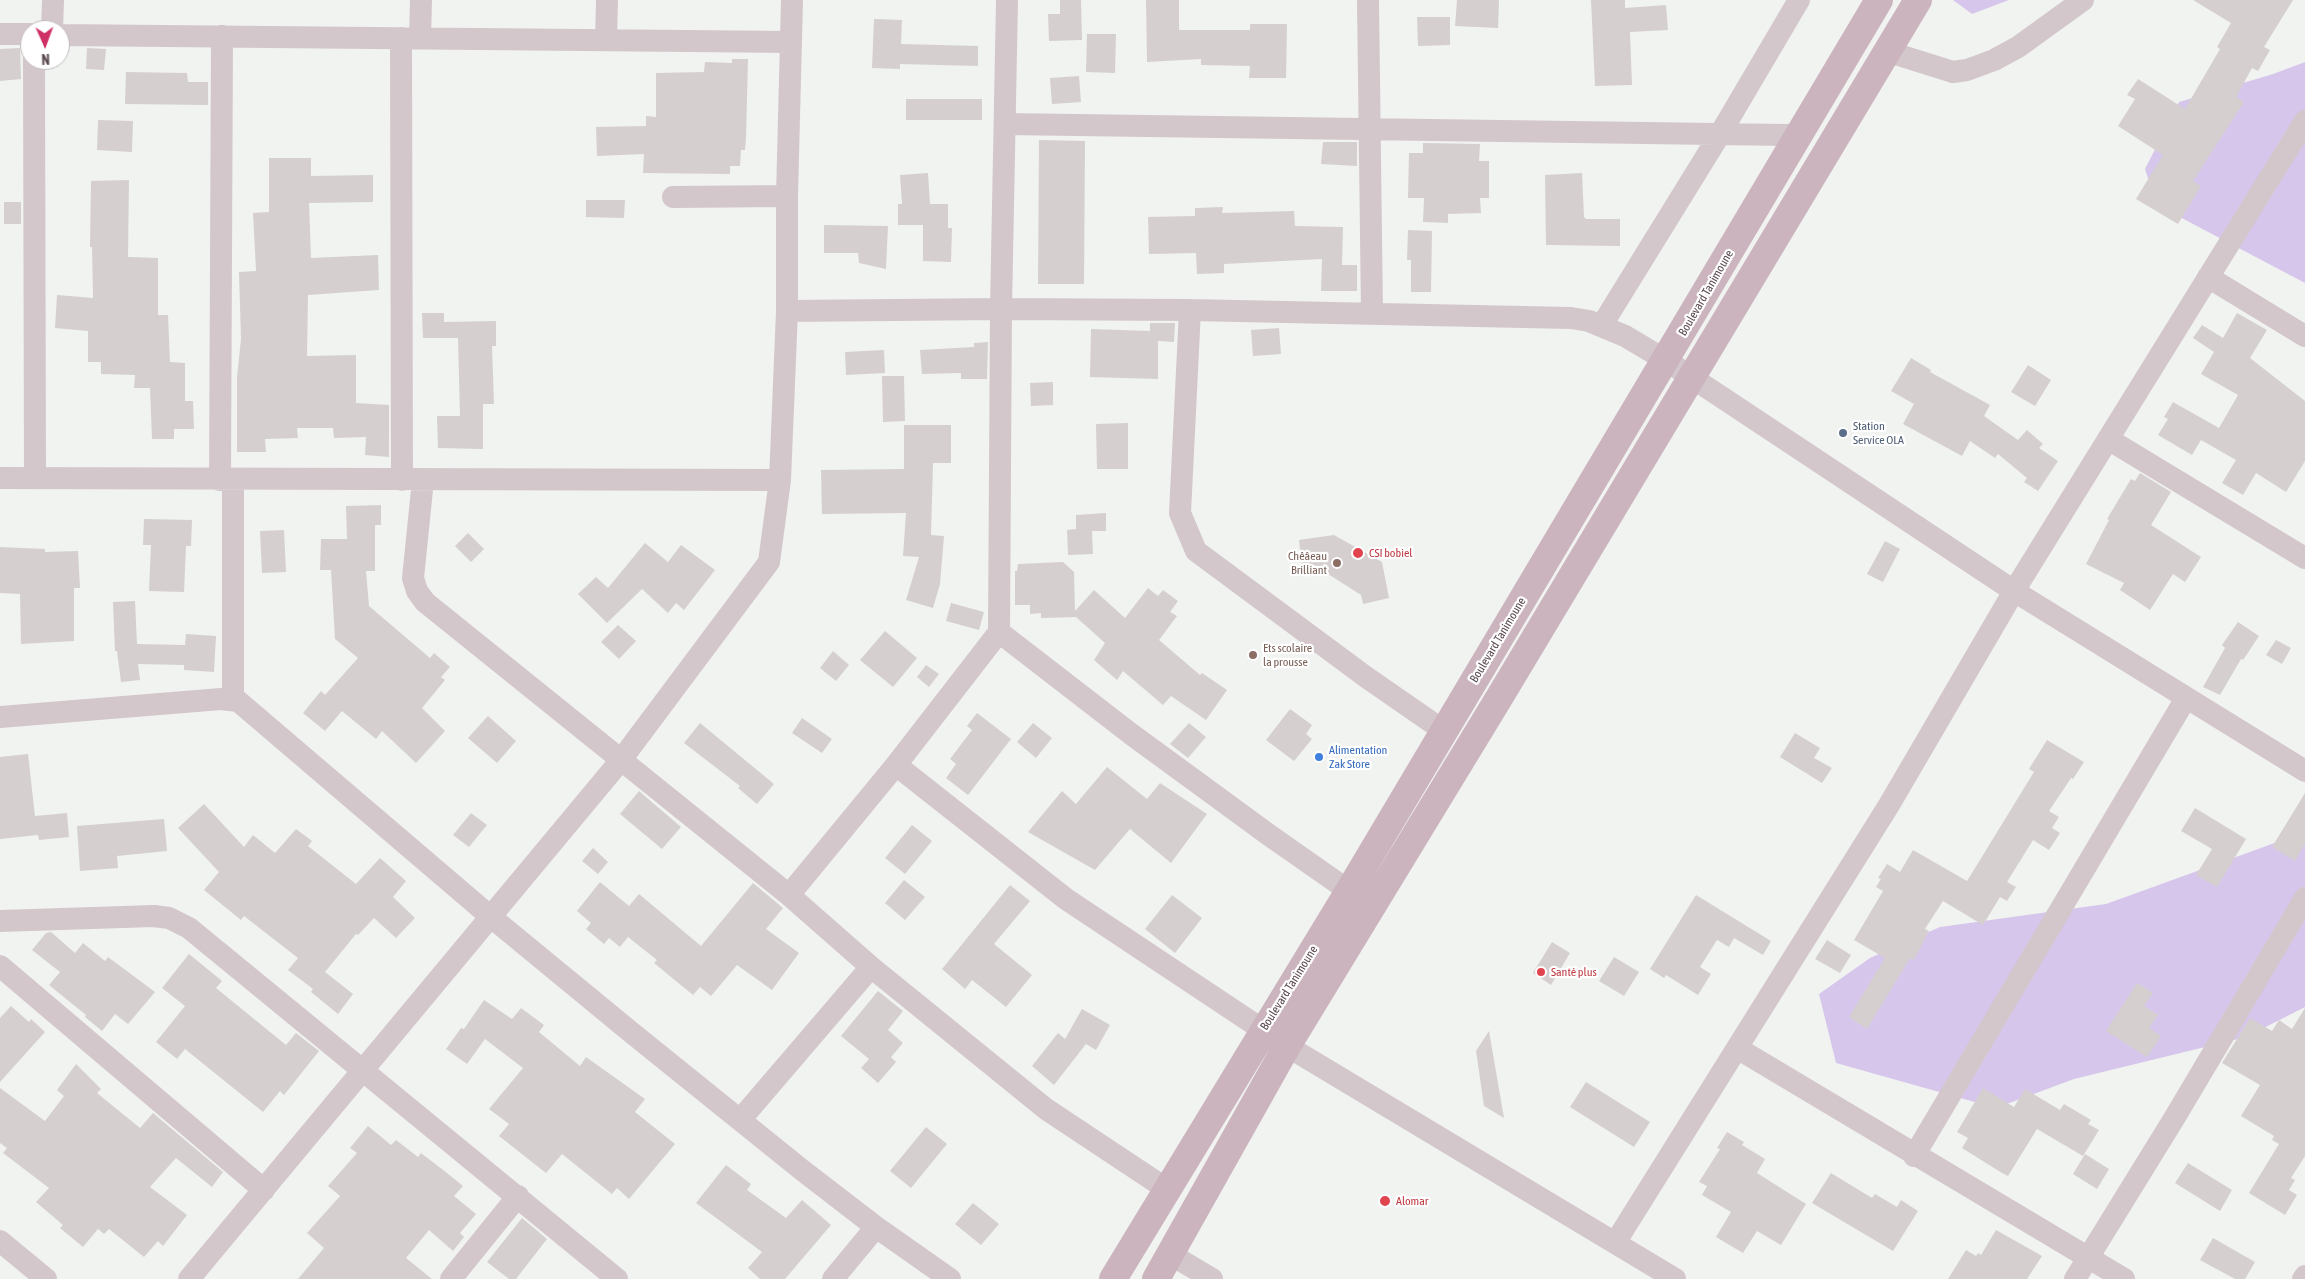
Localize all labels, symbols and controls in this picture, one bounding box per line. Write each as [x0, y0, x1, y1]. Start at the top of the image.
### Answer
north arrow [20, 20, 70, 70]
text: N [41, 51, 50, 67]
street label: Boulevard Tanimoune [1676, 248, 1736, 338]
place label: Station Service OLA [1853, 419, 1904, 447]
marker: Station Service OLA [1837, 427, 1849, 439]
marker: CSI bobiel [1351, 546, 1365, 560]
place label: CSI bobiel [1369, 546, 1413, 560]
place label: Chêâeau Brilliant [1288, 549, 1327, 577]
marker: Chêâeau Brilliant [1331, 557, 1343, 569]
street label: Boulevard Tanimoune [1467, 595, 1529, 685]
place label: Ets scolaire la prousse [1263, 641, 1312, 669]
marker: Ets scolaire la prousse [1247, 649, 1259, 661]
place label: Alimentation Zak Store [1329, 743, 1387, 771]
marker: Alimentation Zak Store [1313, 751, 1325, 763]
street label: Boulevard Tanimoune [1257, 943, 1321, 1033]
place label: Santé plus [1551, 965, 1597, 979]
marker: Santé plus [1535, 966, 1547, 978]
marker: Alomar [1378, 1194, 1392, 1208]
place label: Alomar [1396, 1194, 1428, 1208]

